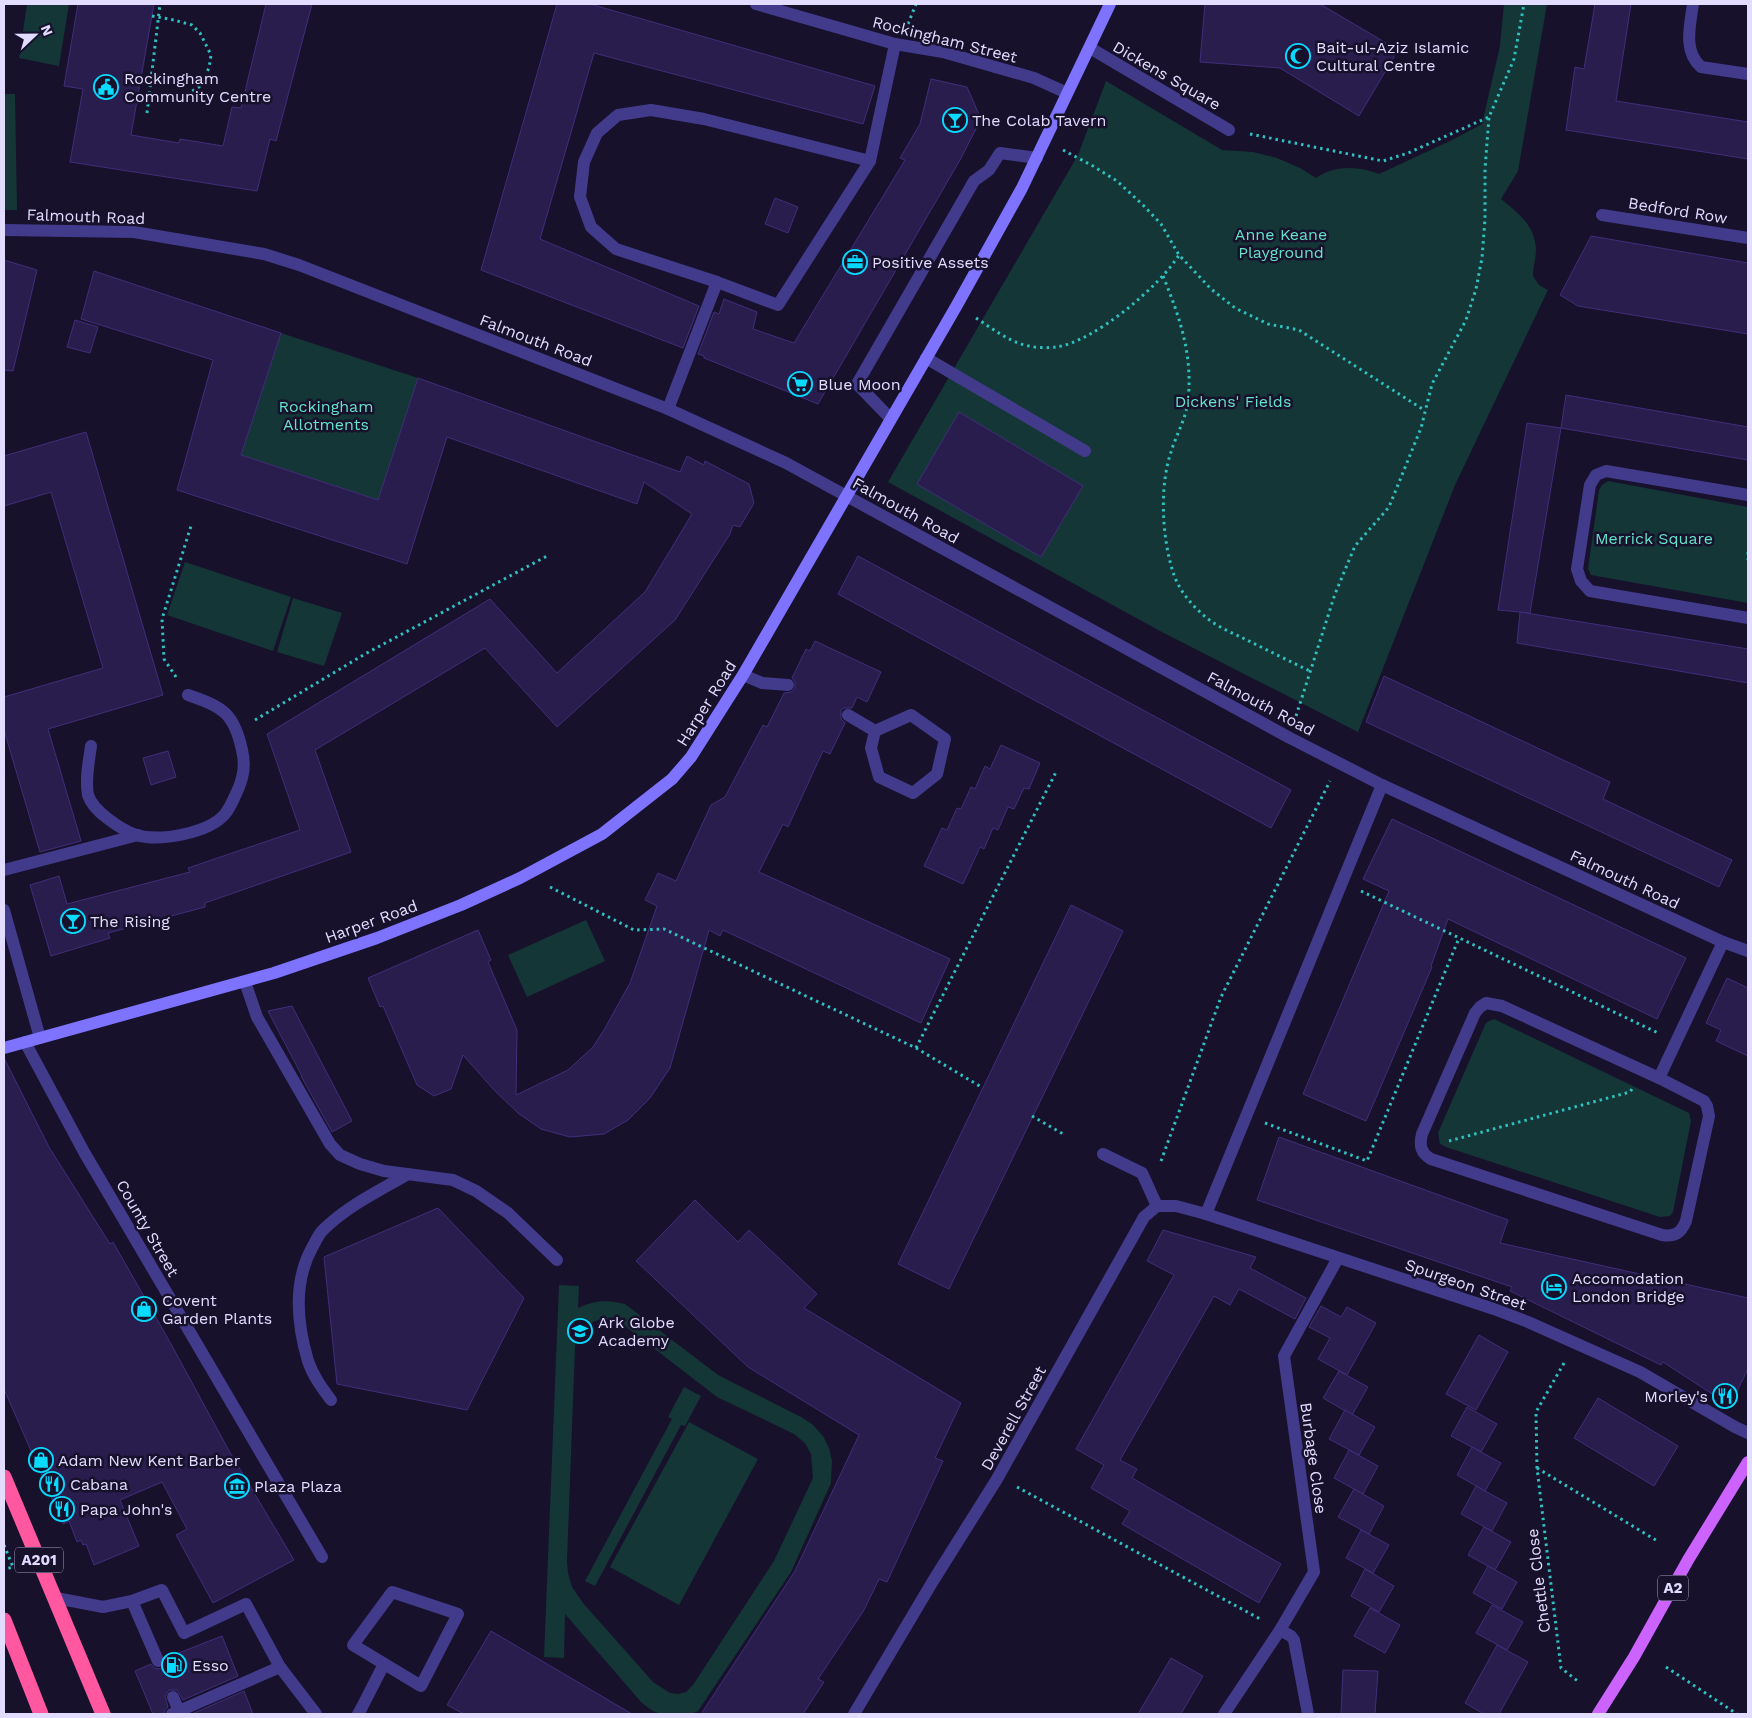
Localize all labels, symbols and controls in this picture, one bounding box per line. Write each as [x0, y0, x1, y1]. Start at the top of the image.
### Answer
north arrow [10, 10, 60, 60]
street label: Rockingham Street [871, 12, 1020, 67]
text: N [38, 22, 56, 38]
street label: Dickens Square [1110, 37, 1224, 114]
place label: Bait-ul-Aziz Islamic Cultural Centre [1316, 38, 1469, 75]
mosque icon: Bait-ul-Aziz Islamic Cultural Centre [1285, 43, 1311, 69]
place label: Rockingham Community Centre [124, 69, 271, 106]
public building icon: Rockingham Community Centre [93, 74, 119, 100]
bar icon: The Colab Tavern [942, 107, 968, 133]
place label: The Colab Tavern [972, 111, 1106, 130]
street label: Bedford Row [1627, 193, 1729, 228]
street label: Falmouth Road [26, 205, 146, 228]
park label: Anne Keane Playground [1235, 225, 1327, 262]
office icon: Positive Assets [842, 249, 868, 275]
place label: Positive Assets [872, 253, 989, 272]
street label: Falmouth Road [477, 310, 595, 371]
supermarket icon: Blue Moon [787, 371, 813, 397]
place label: Blue Moon [818, 375, 901, 394]
park label: Dickens' Fields [1175, 392, 1291, 411]
park label: Rockingham Allotments [279, 397, 373, 434]
street label: Falmouth Road [849, 473, 962, 548]
park label: Merrick Square [1595, 529, 1713, 548]
street label: Harper Road [673, 657, 740, 750]
street label: Falmouth Road [1204, 667, 1318, 740]
street label: Falmouth Road [1567, 846, 1683, 913]
street label: Harper Road [322, 896, 420, 947]
bar icon: The Rising [60, 908, 86, 934]
place label: The Rising [90, 912, 170, 931]
street label: County Street [112, 1177, 183, 1280]
street label: Spurgeon Street [1403, 1255, 1529, 1314]
place label: Accomodation London Bridge [1572, 1269, 1685, 1306]
hotel icon: Accomodation London Bridge [1541, 1274, 1567, 1300]
place label: Covent Garden Plants [162, 1291, 272, 1328]
shop icon: Covent Garden Plants [131, 1296, 157, 1322]
place label: Ark Globe Academy [598, 1313, 675, 1350]
school or university icon: Ark Globe Academy [567, 1318, 593, 1344]
street label: Deverell Street [977, 1362, 1050, 1474]
restaurant icon: Morley's [1712, 1383, 1738, 1409]
place label: Morley's [1644, 1387, 1708, 1406]
street label: Burbage Close [1296, 1401, 1331, 1515]
shop icon: Adam New Kent Barber [28, 1447, 54, 1473]
place label: Adam New Kent Barber [58, 1451, 241, 1470]
restaurant icon: Cabana [39, 1471, 65, 1497]
museum icon: Plaza Plaza [224, 1473, 250, 1499]
place label: Cabana [70, 1475, 128, 1494]
place label: Plaza Plaza [254, 1477, 342, 1496]
restaurant icon: Papa John's [49, 1496, 75, 1522]
place label: Papa John's [80, 1500, 173, 1519]
street label: Chettle Close [1523, 1528, 1554, 1634]
road number: A201 [15, 1548, 63, 1572]
road number: A2 [1658, 1576, 1688, 1600]
fuel station icon: Esso [161, 1652, 187, 1678]
place label: Esso [192, 1656, 229, 1675]

